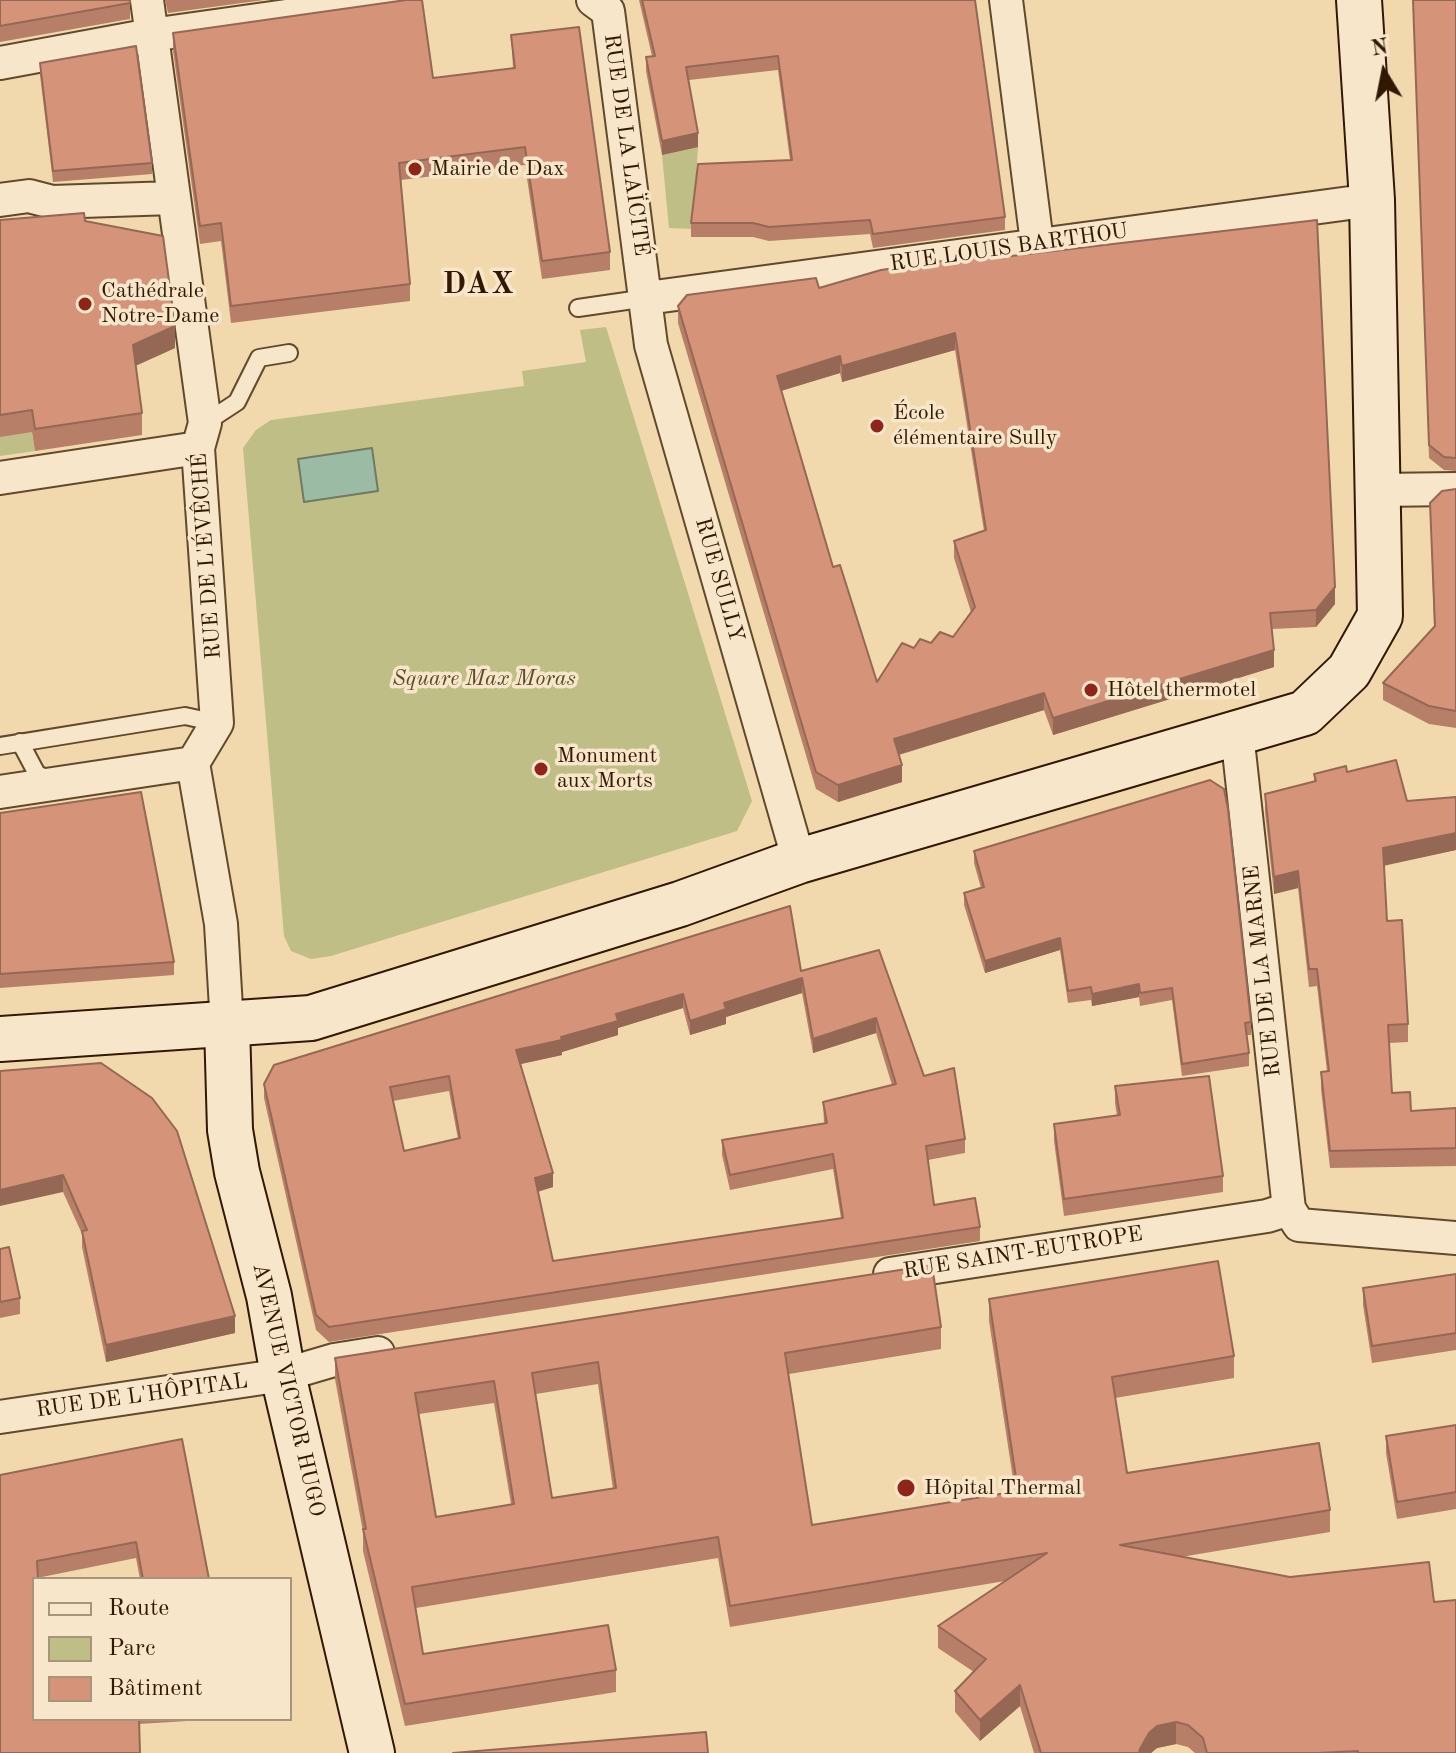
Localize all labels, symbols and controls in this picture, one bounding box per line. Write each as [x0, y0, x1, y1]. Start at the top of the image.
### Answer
street label: RUE DE LA LAÏCITÉ [597, 32, 655, 258]
north arrow [1344, 32, 1424, 112]
text: N [1370, 36, 1390, 61]
place label: Mairie de Dax [431, 156, 565, 182]
marker: Mairie de Dax [406, 160, 424, 178]
street label: RUE LOUIS BARTHOU [888, 218, 1130, 278]
district label: DAX [443, 267, 515, 303]
place label: Cathédrale Notre-Dame [101, 278, 219, 330]
marker: Cathédrale Notre-Dame [76, 295, 94, 313]
place label: École élémentaire Sully [893, 400, 1057, 452]
marker: École élémentaire Sully [868, 417, 886, 435]
street label: RUE DE L'ÉVÊCHÉ [187, 452, 227, 660]
street label: RUE SULLY [689, 515, 749, 645]
park label: Square Max Moras [392, 666, 576, 692]
place label: Hôtel thermotel [1107, 677, 1256, 703]
marker: Hôtel thermotel [1082, 681, 1100, 699]
place label: Monument aux Morts [557, 743, 657, 794]
marker: Monument aux Morts [532, 760, 550, 778]
street label: RUE DE LA MARNE [1239, 864, 1287, 1078]
street label: RUE SAINT-EUTROPE [901, 1221, 1145, 1285]
street label: AVENUE VICTOR HUGO [246, 1261, 330, 1519]
street label: RUE DE L'HÔPITAL [34, 1368, 250, 1424]
place label: Hôpital Thermal [924, 1475, 1081, 1501]
marker: Hôpital Thermal [895, 1477, 917, 1499]
legend [32, 1577, 292, 1721]
text: Route [108, 1597, 169, 1621]
text: Parc [108, 1637, 155, 1661]
text: Bâtiment [108, 1677, 203, 1701]

